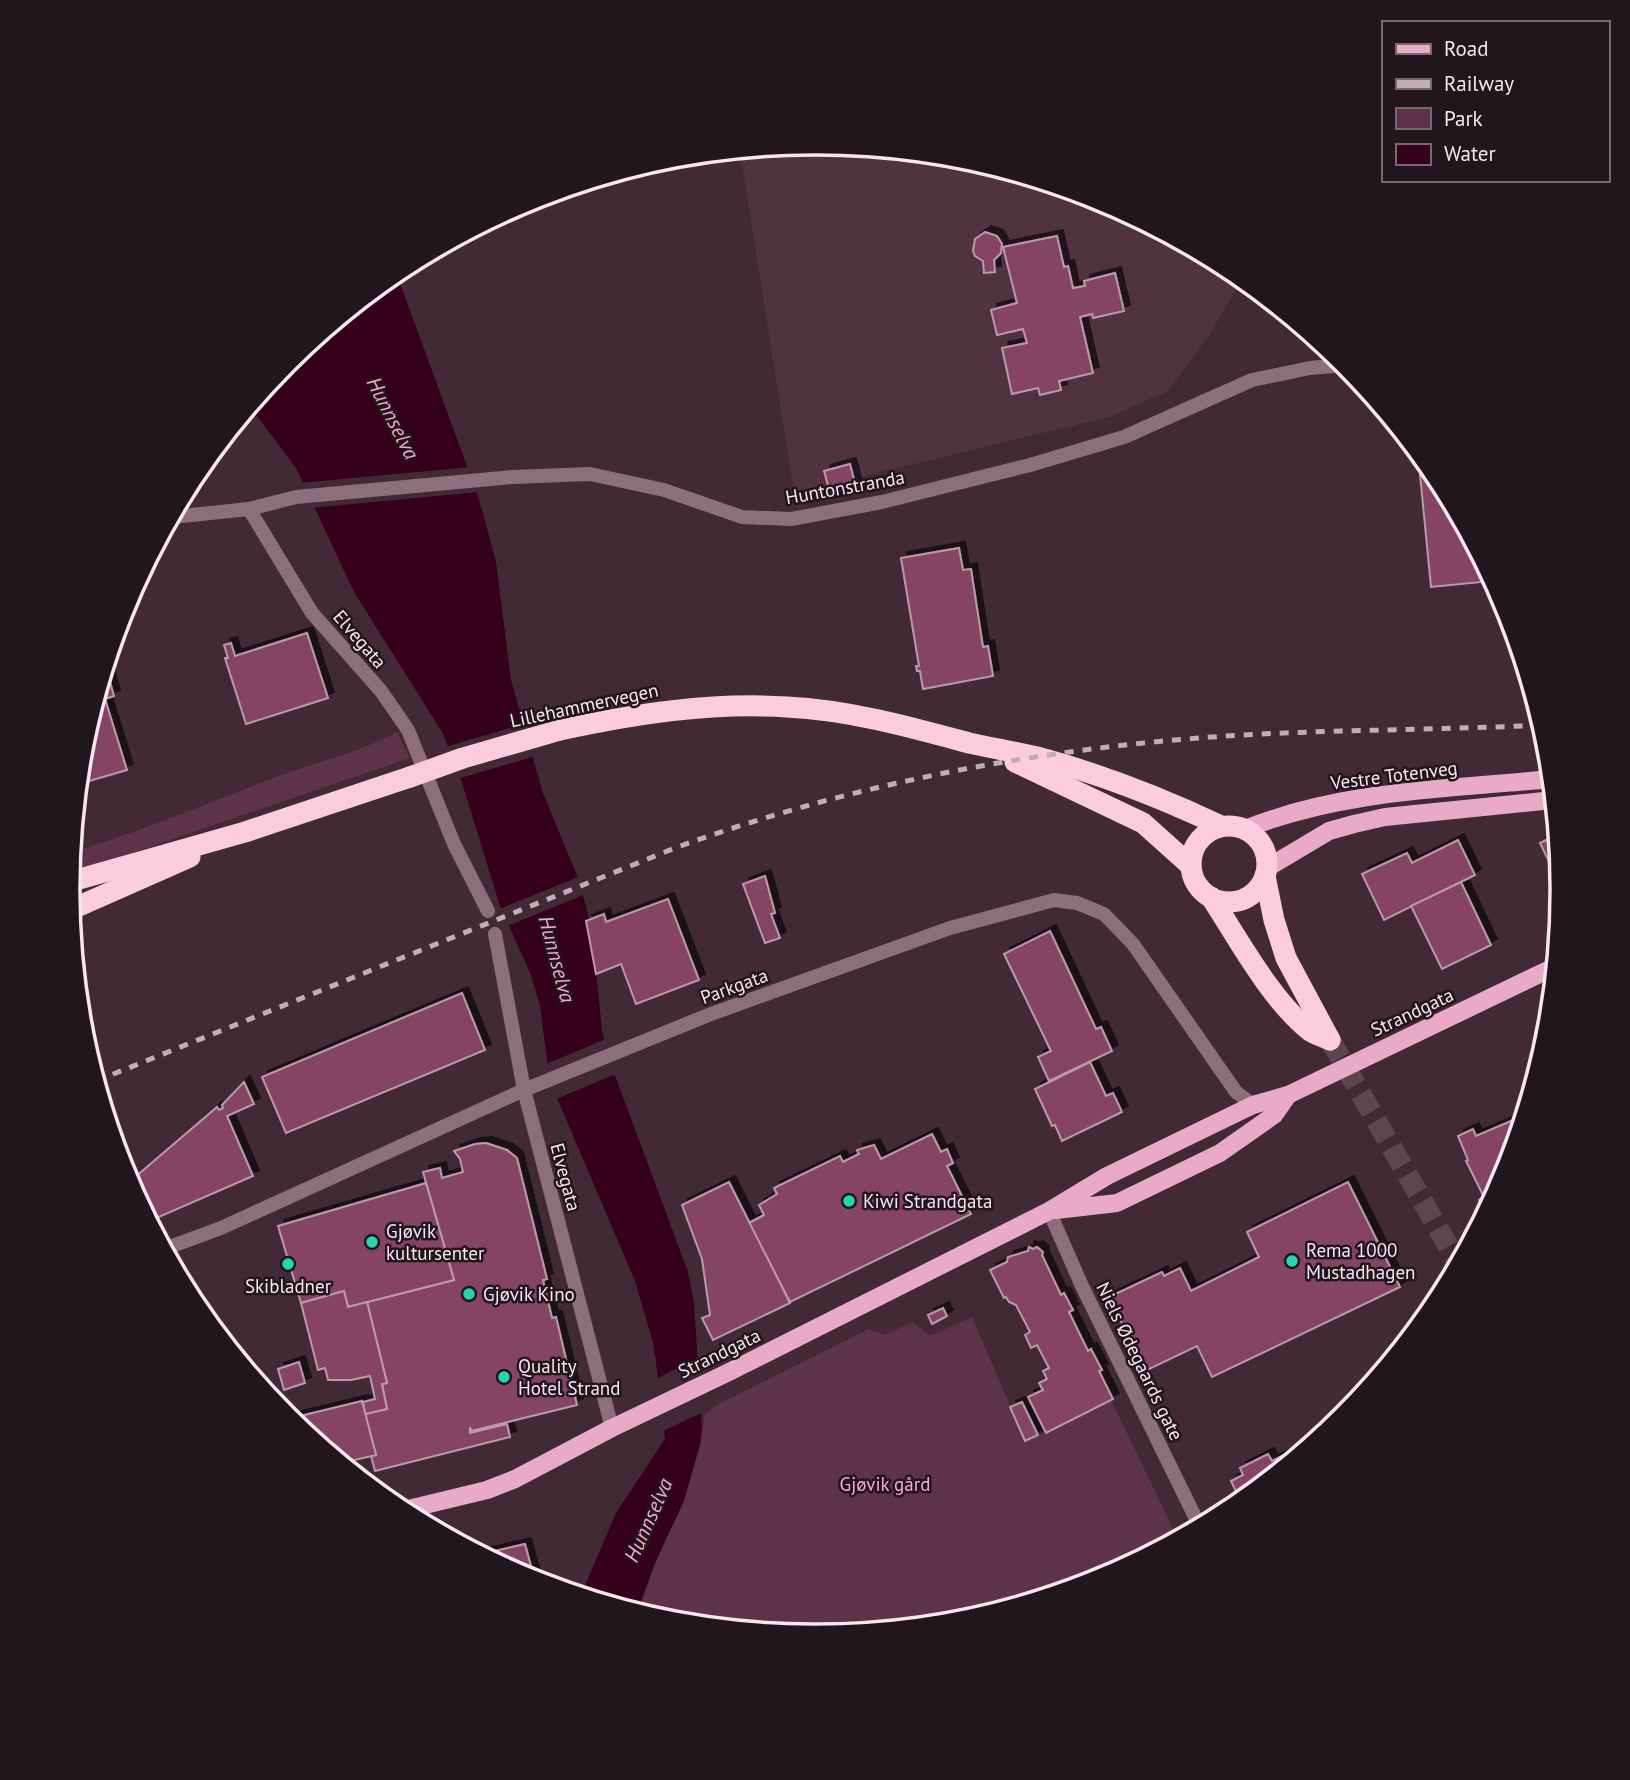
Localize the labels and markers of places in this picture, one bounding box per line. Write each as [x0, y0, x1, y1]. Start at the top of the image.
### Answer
place label: Kiwi Strandgata [863, 1189, 992, 1213]
marker: Kiwi Strandgata [841, 1193, 857, 1209]
place label: Gjøvik kultursenter [386, 1219, 485, 1265]
marker: Gjøvik kultursenter [364, 1234, 380, 1250]
place label: Rema 1000 Mustadhagen [1306, 1238, 1415, 1284]
marker: Rema 1000 Mustadhagen [1284, 1253, 1300, 1269]
marker: Skibladner [280, 1256, 296, 1272]
place label: Skibladner [245, 1274, 332, 1298]
place label: Gjøvik Kino [483, 1282, 575, 1306]
marker: Gjøvik Kino [461, 1286, 477, 1302]
place label: Quality Hotel Strand [518, 1354, 621, 1400]
marker: Quality Hotel Strand [496, 1369, 512, 1385]

